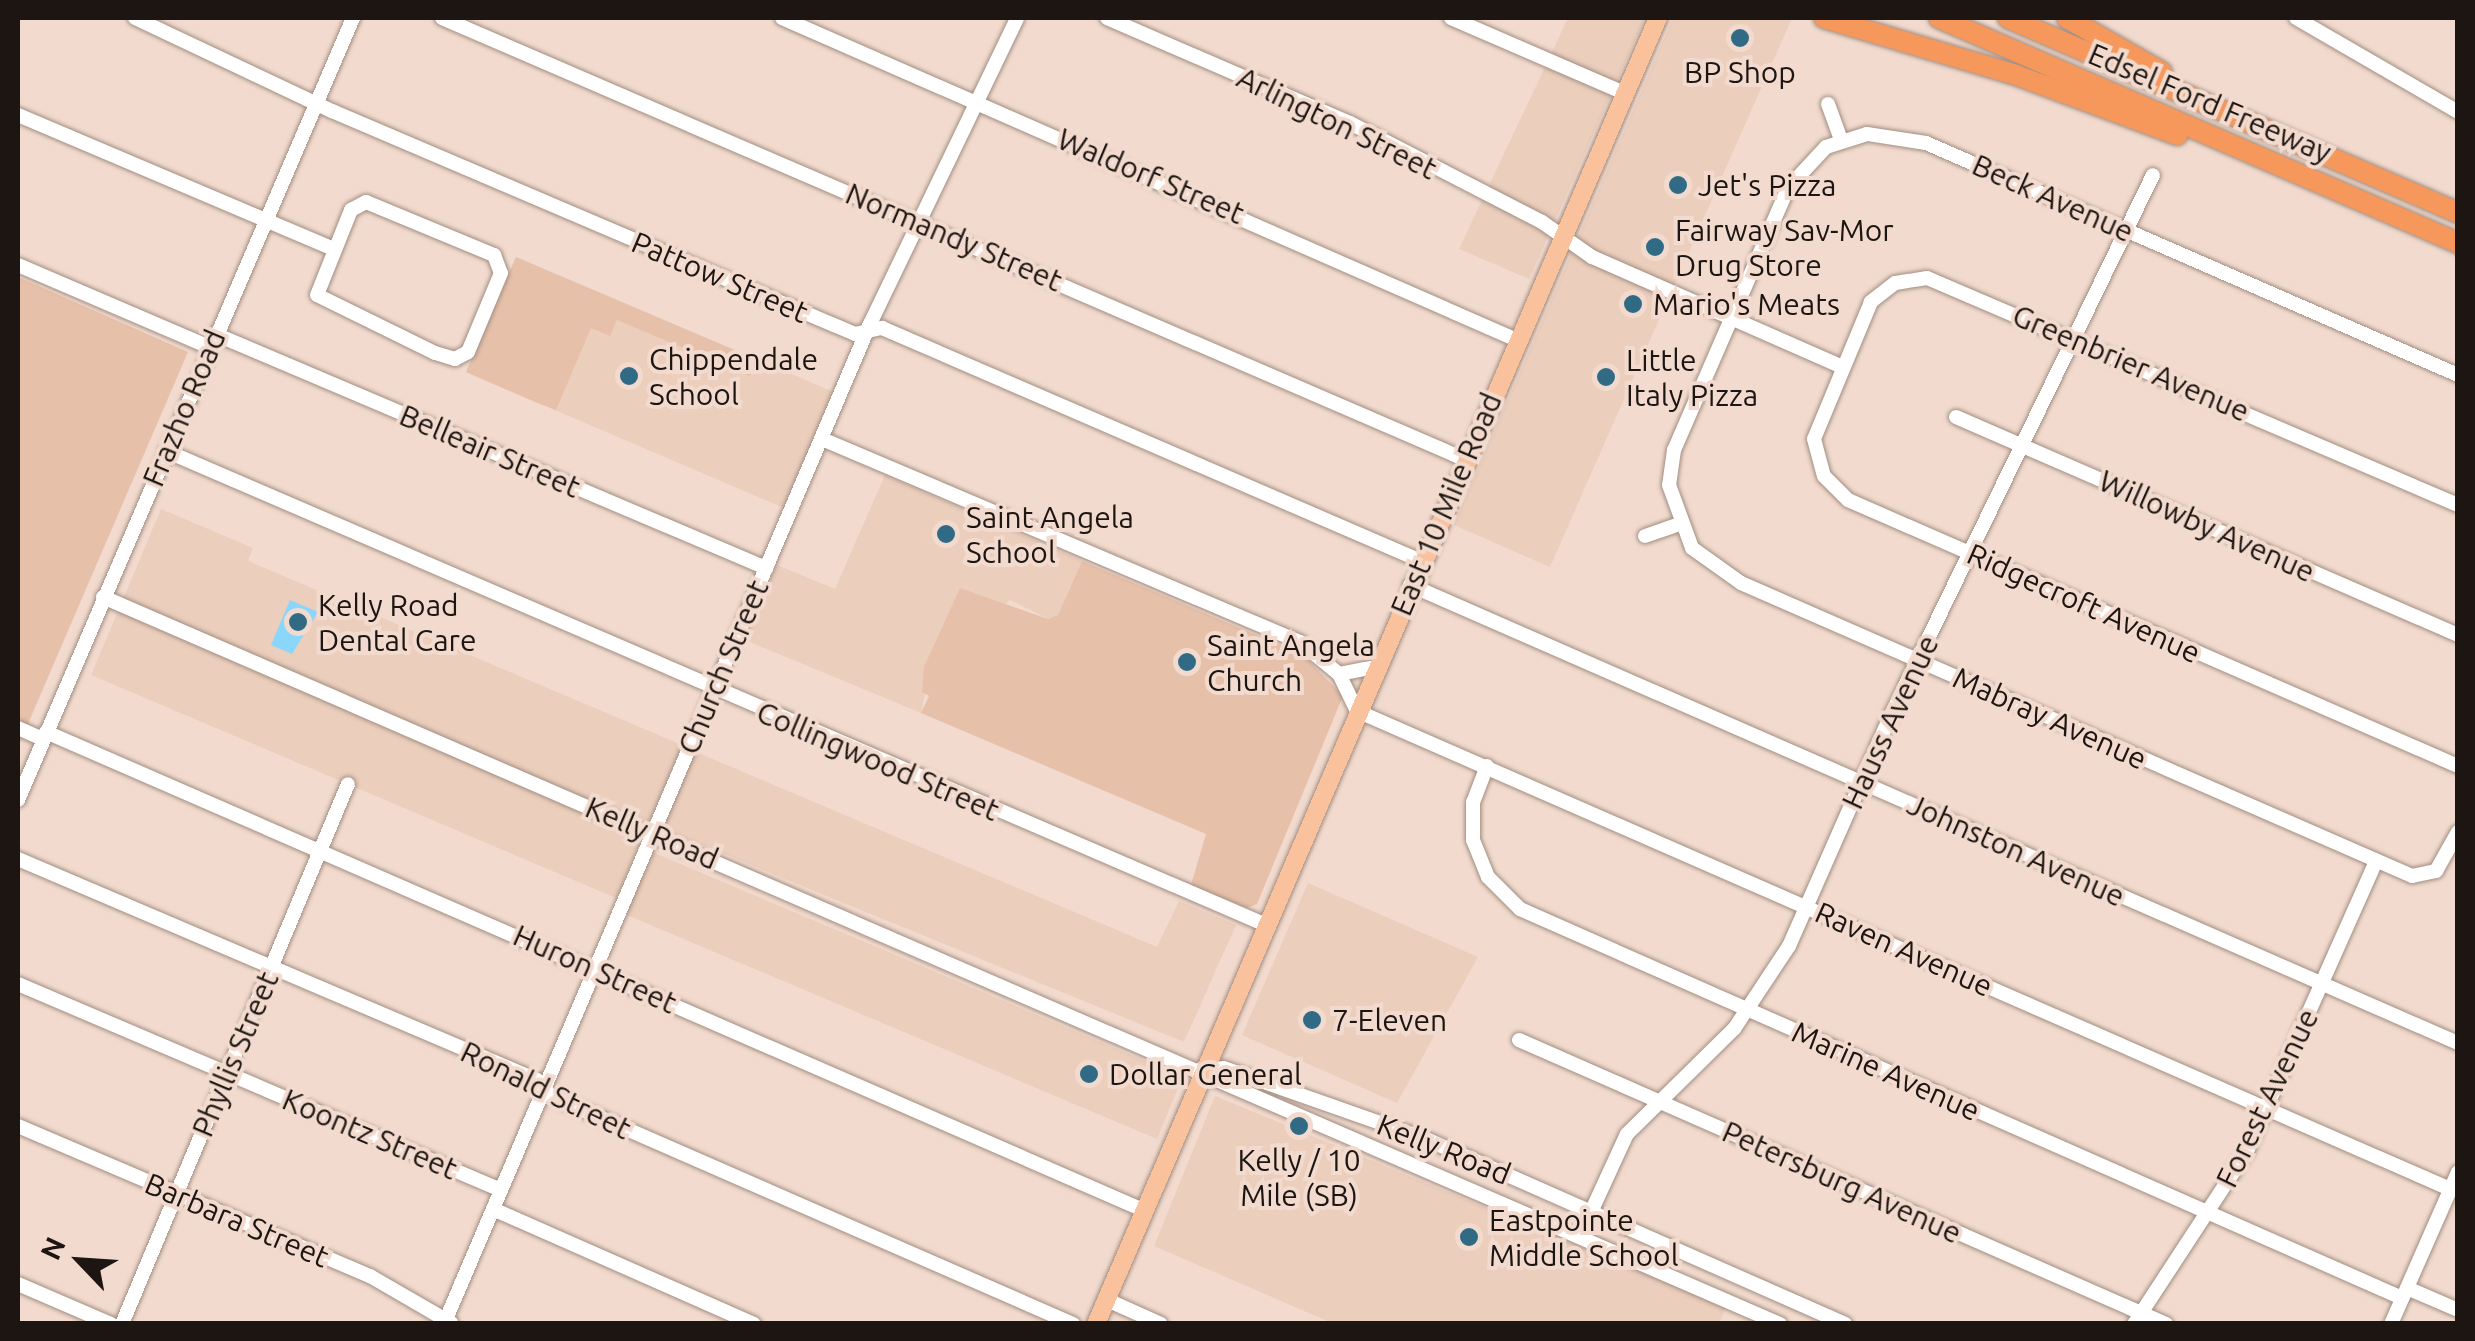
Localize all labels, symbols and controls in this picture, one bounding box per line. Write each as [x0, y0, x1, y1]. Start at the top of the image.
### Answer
marker: BP Shop [1729, 27, 1751, 49]
street label: Edsel Ford Freeway [2083, 36, 2337, 170]
place label: BP Shop [1684, 54, 1796, 90]
street label: Arlington Street [1231, 59, 1443, 187]
street label: Waldorf Street [1052, 121, 1250, 231]
street label: Beck Avenue [1967, 146, 2139, 250]
place label: Jet's Pizza [1698, 167, 1836, 203]
marker: Jet's Pizza [1667, 174, 1689, 196]
street label: Normandy Street [840, 175, 1068, 299]
place label: Fairway Sav-Mor Drug Store [1675, 212, 1894, 282]
street label: Pattow Street [626, 224, 814, 330]
marker: Fairway Sav-Mor Drug Store [1644, 236, 1666, 258]
place label: Mario's Meats [1653, 286, 1840, 322]
marker: Mario's Meats [1622, 293, 1644, 315]
street label: Greenbrier Avenue [2007, 297, 2255, 429]
street label: Frazho Road [135, 324, 233, 492]
place label: Chippendale School [649, 341, 818, 412]
place label: Little Italy Pizza [1626, 342, 1758, 412]
marker: Chippendale School [618, 365, 640, 387]
marker: Little Italy Pizza [1595, 366, 1617, 388]
street label: East 10 Mile Road [1383, 387, 1509, 621]
street label: Belleair Street [394, 397, 586, 505]
street label: Willowby Avenue [2094, 462, 2320, 590]
place label: Saint Angela School [966, 499, 1134, 570]
marker: Saint Angela School [935, 523, 957, 545]
street label: Ridgecroft Avenue [1962, 535, 2206, 671]
street label: Church Street [670, 574, 776, 760]
place label: Kelly Road Dental Care [318, 587, 476, 658]
marker: Kelly Road Dental Care [287, 611, 309, 633]
place label: Saint Angela Church [1207, 627, 1375, 698]
street label: Hauss Avenue [1834, 629, 1946, 815]
marker: Saint Angela Church [1176, 651, 1198, 673]
street label: Mabray Avenue [1948, 659, 2152, 777]
street label: Collingwood Street [751, 694, 1005, 828]
street label: Johnston Avenue [1902, 786, 2130, 914]
street label: Kelly Road [580, 789, 724, 877]
street label: Raven Avenue [1810, 894, 1998, 1004]
street label: Huron Street [508, 917, 682, 1021]
street label: Phyllis Street [184, 966, 286, 1142]
place label: 7-Eleven [1332, 1002, 1447, 1038]
street label: Forest Avenue [2208, 1003, 2326, 1193]
marker: 7-Eleven [1301, 1009, 1323, 1031]
street label: Marine Avenue [1787, 1014, 1985, 1128]
street label: Ronald Street [455, 1033, 637, 1147]
place label: Dollar General [1109, 1056, 1302, 1092]
marker: Dollar General [1078, 1063, 1100, 1085]
street label: Koontz Street [277, 1081, 463, 1187]
street label: Kelly Road [1372, 1106, 1516, 1192]
street label: Petersburg Avenue [1717, 1113, 1967, 1251]
marker: Kelly / 10 Mile (SB) [1288, 1115, 1310, 1137]
place label: Kelly / 10 Mile (SB) [1237, 1142, 1361, 1212]
street label: Barbara Street [140, 1165, 334, 1275]
place label: Eastpointe Middle School [1489, 1202, 1679, 1272]
north arrow [30, 1211, 130, 1311]
marker: Eastpointe Middle School [1458, 1226, 1480, 1248]
text: N [34, 1232, 71, 1264]

